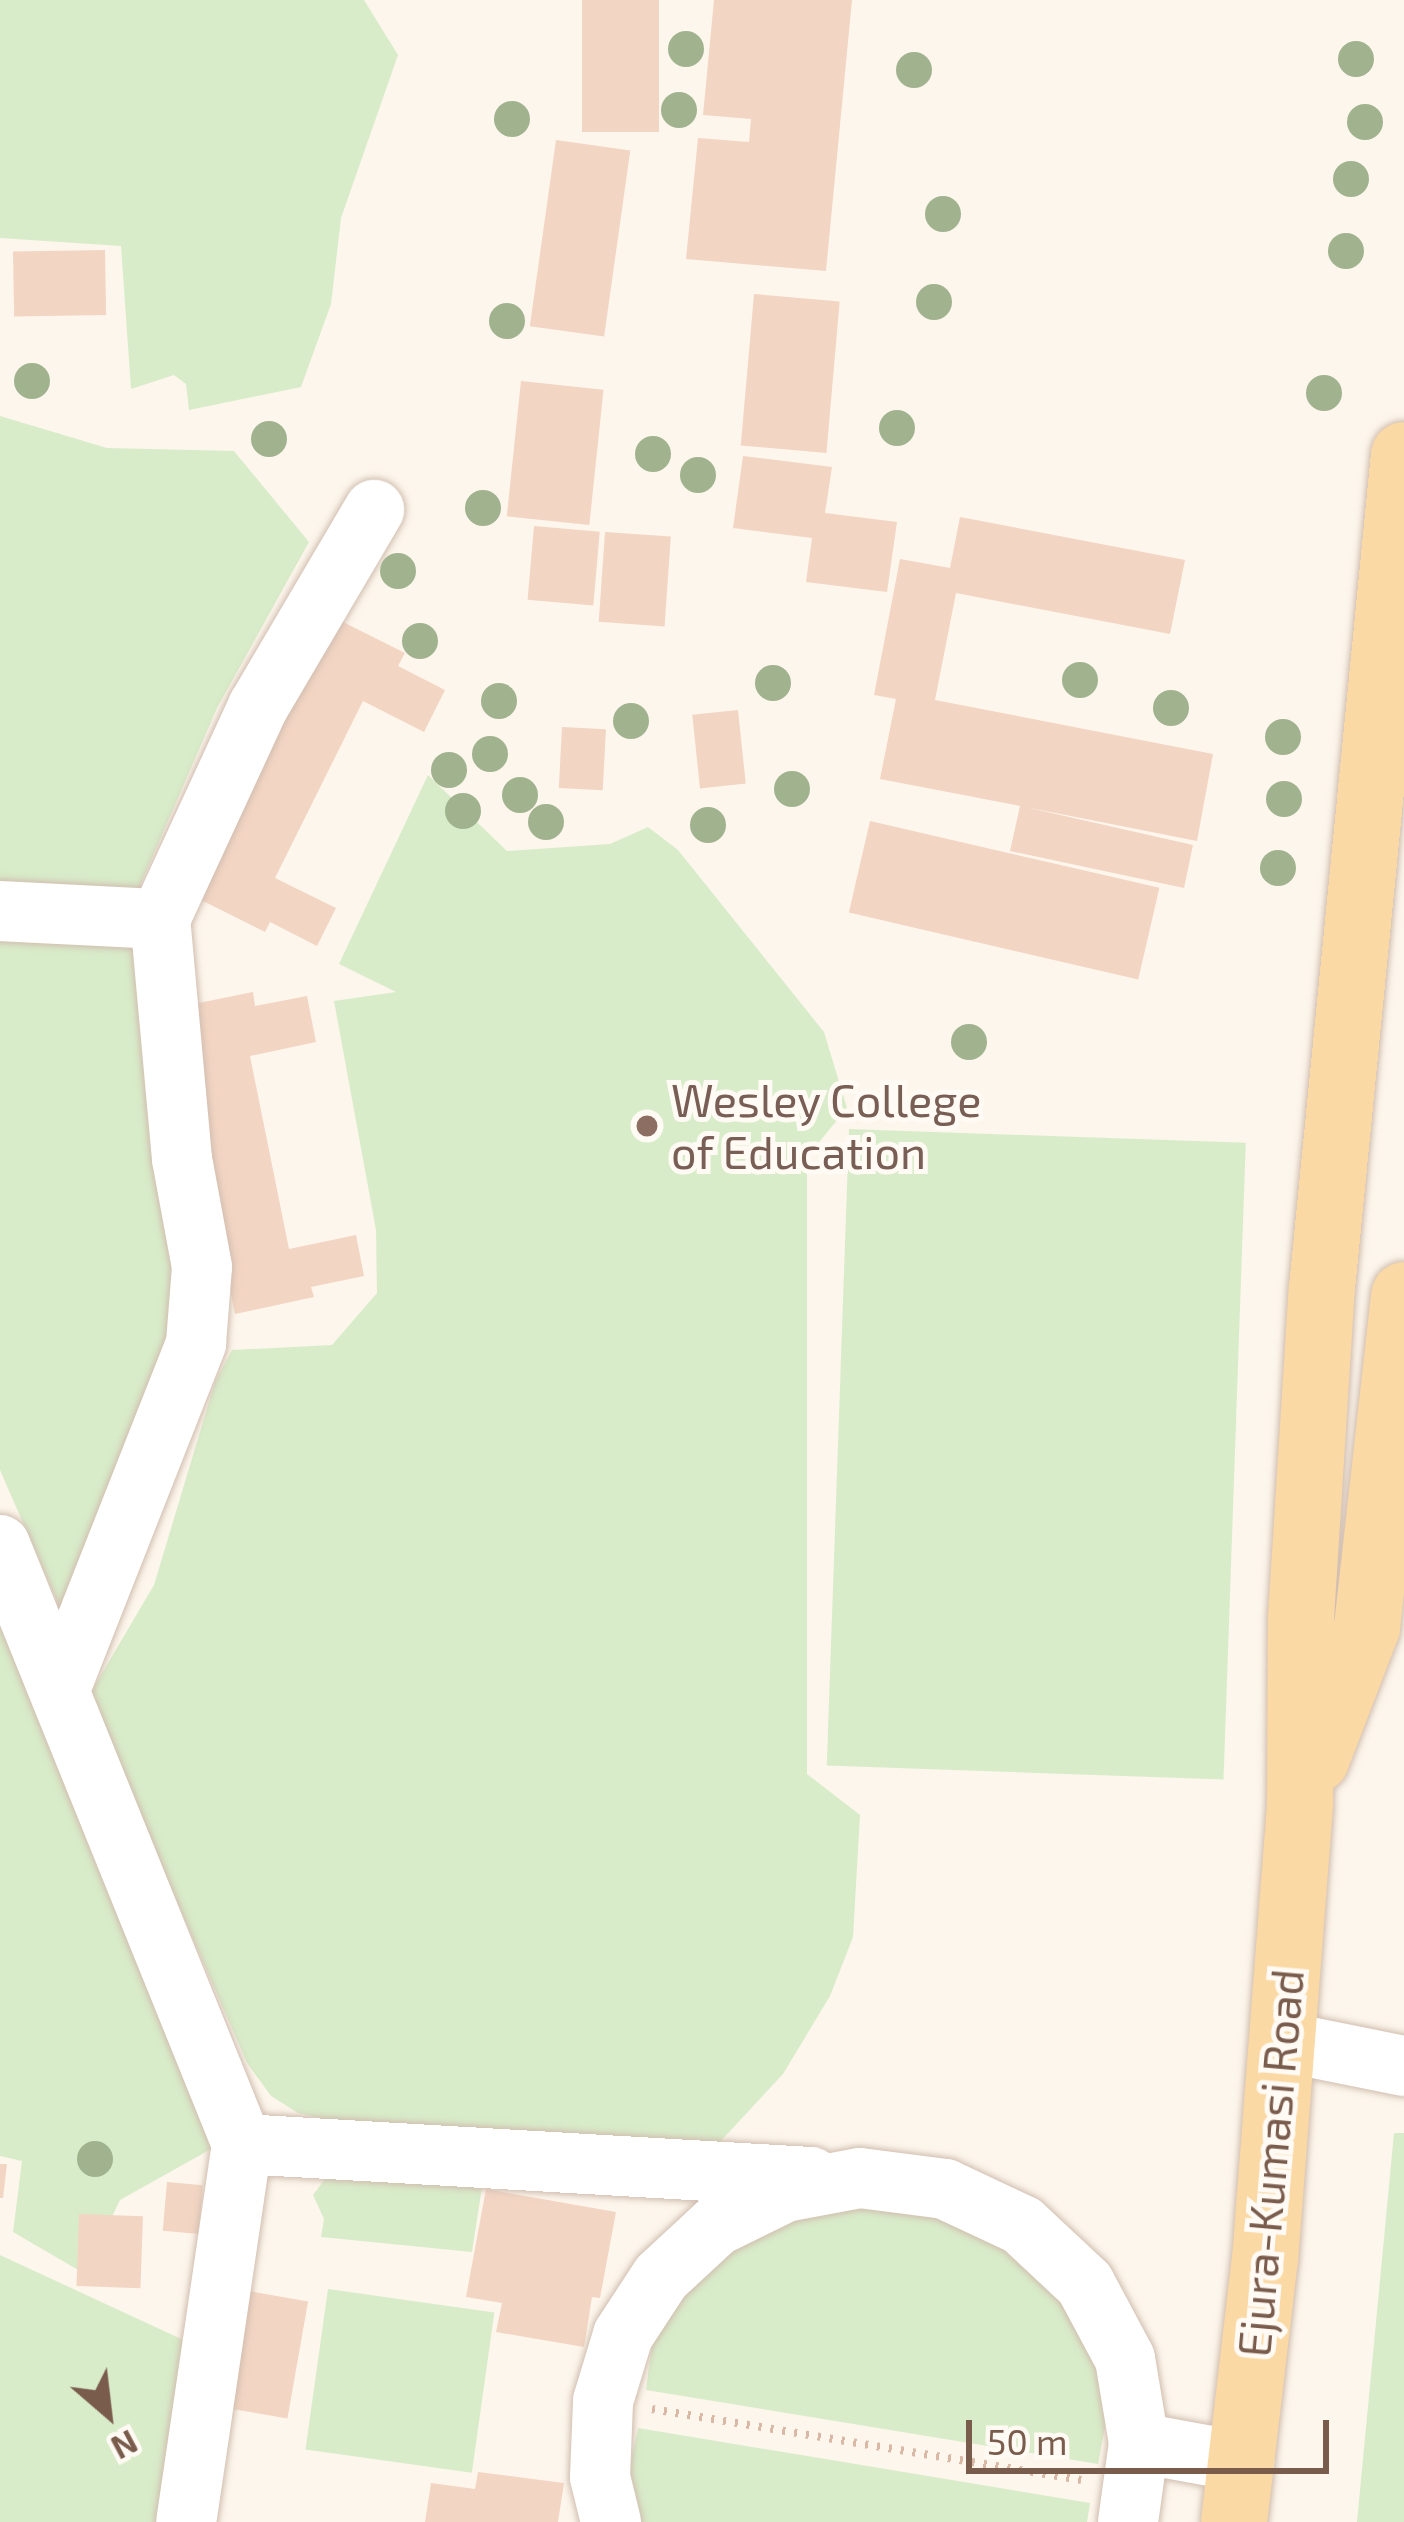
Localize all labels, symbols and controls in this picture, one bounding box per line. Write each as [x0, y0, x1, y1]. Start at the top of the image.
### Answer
place label: Wesley College of Education [671, 1073, 982, 1179]
marker: Wesley College of Education [634, 1113, 660, 1139]
street label: Ejura-Kumasi Road [1226, 1967, 1314, 2359]
north arrow [48, 2354, 168, 2474]
scale bar [972, 2396, 1335, 2470]
text: 50 m [987, 2419, 1068, 2462]
text: N [105, 2423, 145, 2469]

